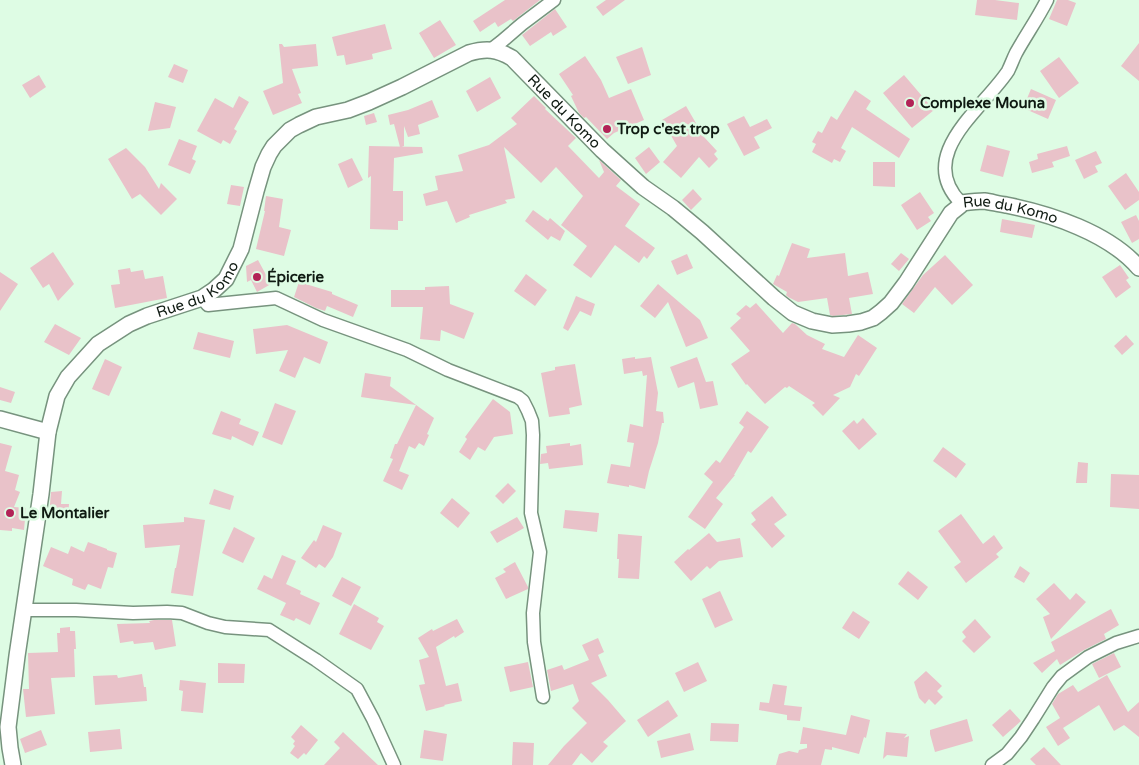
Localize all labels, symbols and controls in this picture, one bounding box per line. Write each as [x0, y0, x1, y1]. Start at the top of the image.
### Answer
street label: Rue du Komo [524, 71, 605, 152]
place label: Complexe Mouna [920, 94, 1045, 113]
marker: Complexe Mouna [904, 97, 916, 109]
place label: Trop c'est trop [616, 120, 720, 139]
marker: Trop c'est trop [601, 123, 613, 135]
street label: Rue du Komo [962, 192, 1060, 227]
street label: Rue du Komo [154, 258, 242, 321]
place label: Épicerie [267, 267, 325, 287]
marker: Épicerie [251, 271, 263, 283]
place label: Le Montalier [20, 504, 110, 522]
marker: Le Montalier [4, 507, 16, 519]

